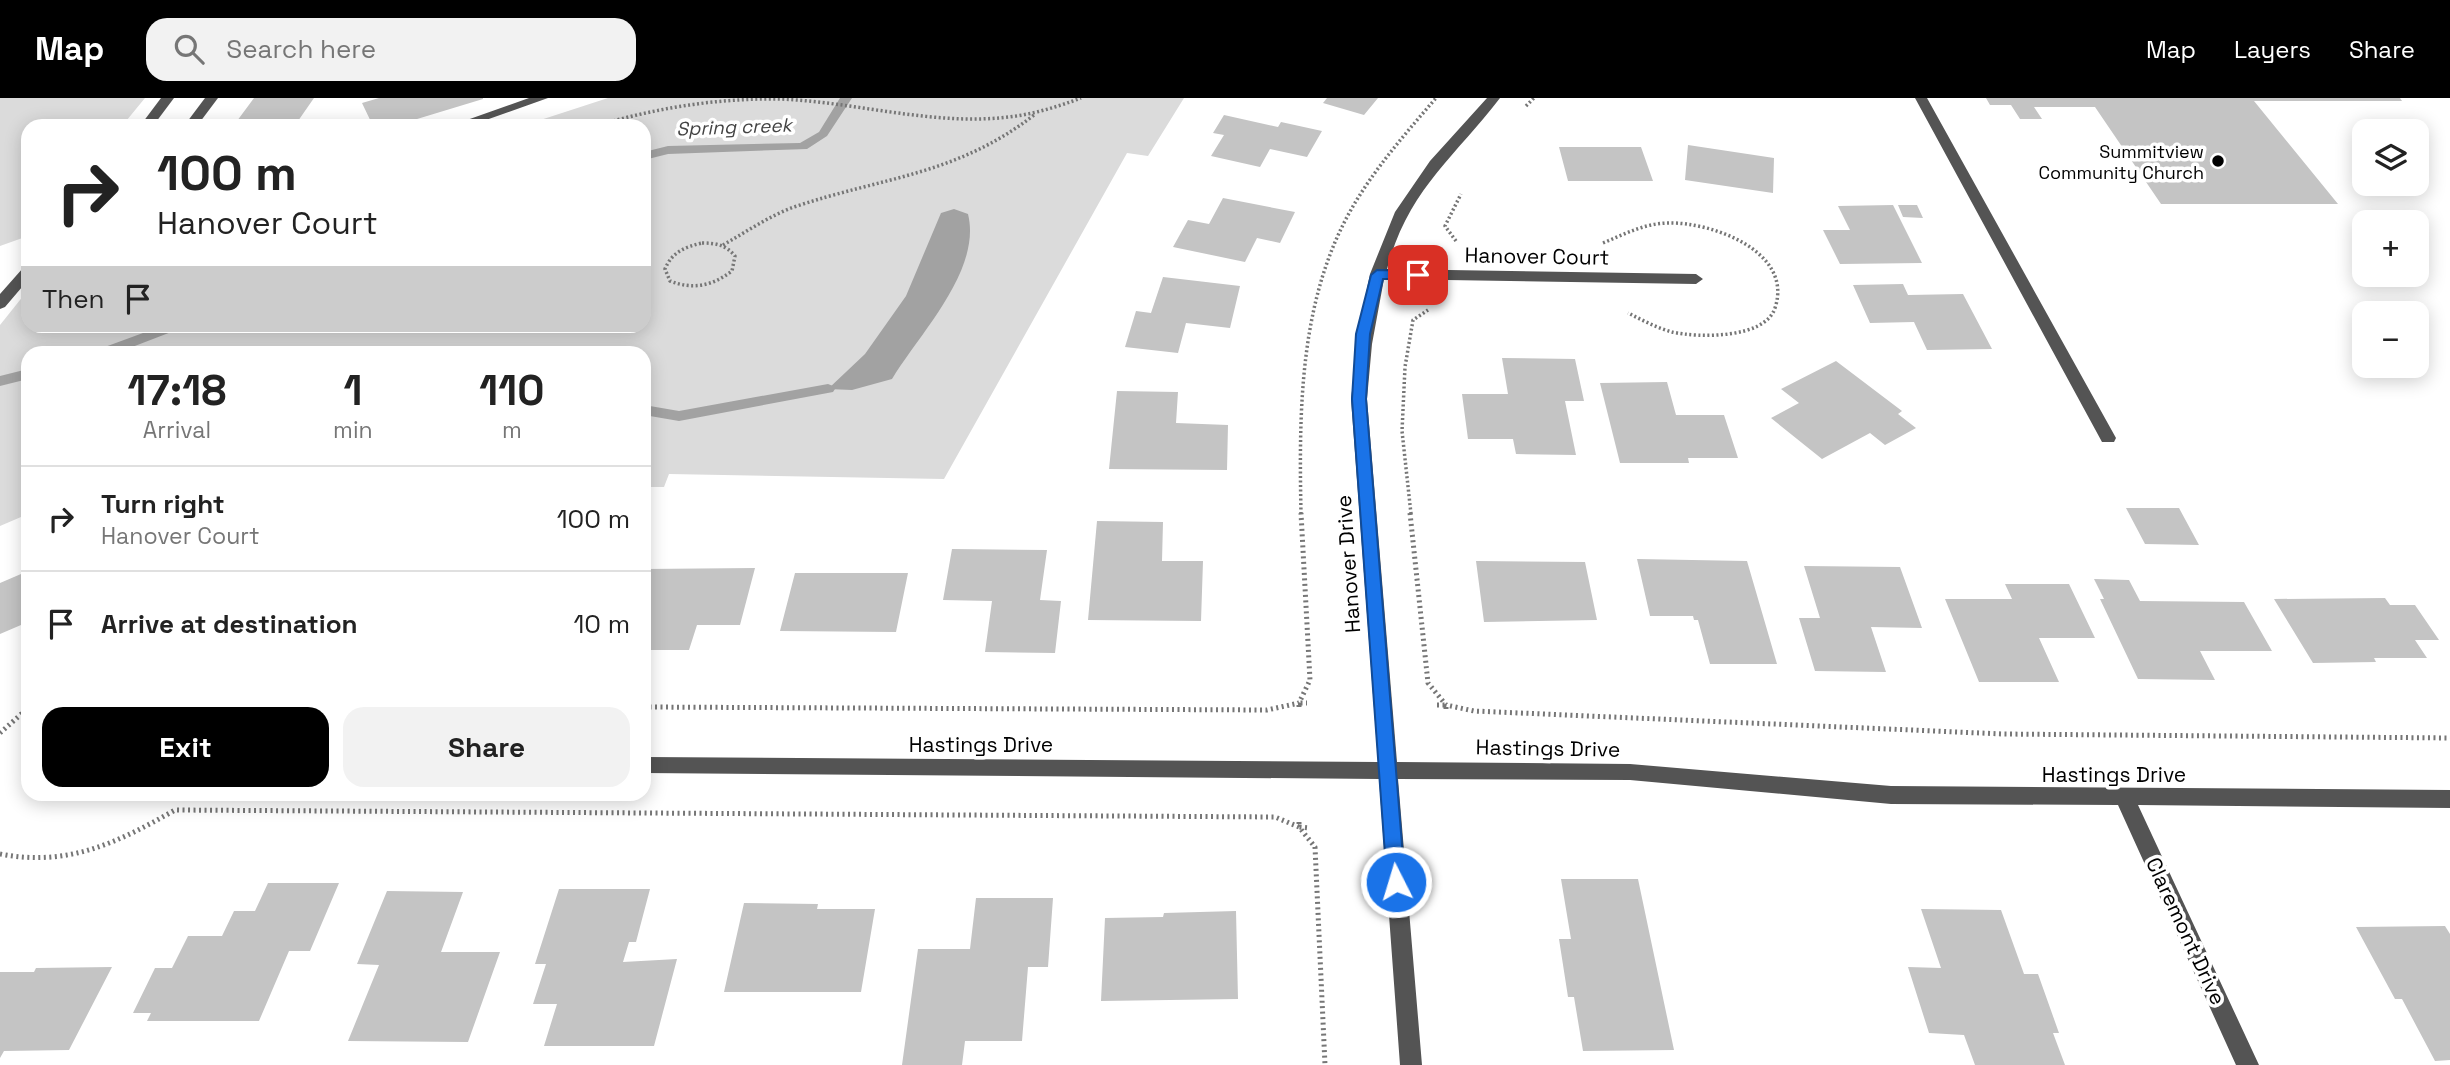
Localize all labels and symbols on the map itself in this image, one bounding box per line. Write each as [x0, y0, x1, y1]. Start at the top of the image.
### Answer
water label: Spring creek [676, 112, 795, 142]
place label: Summitview Community Church [2038, 140, 2204, 184]
marker: Summitview Community Church [2210, 153, 2226, 169]
street label: Hanover Court [1464, 241, 1610, 271]
pin [1388, 245, 1448, 305]
street label: Hanover Drive [1330, 494, 1366, 634]
street label: Hastings Drive [909, 731, 1053, 758]
street label: Hastings Drive [1476, 733, 1620, 763]
street label: Hastings Drive [2042, 761, 2186, 788]
position arrow [1359, 845, 1433, 919]
street label: Claremont Drive [2140, 853, 2232, 1009]

